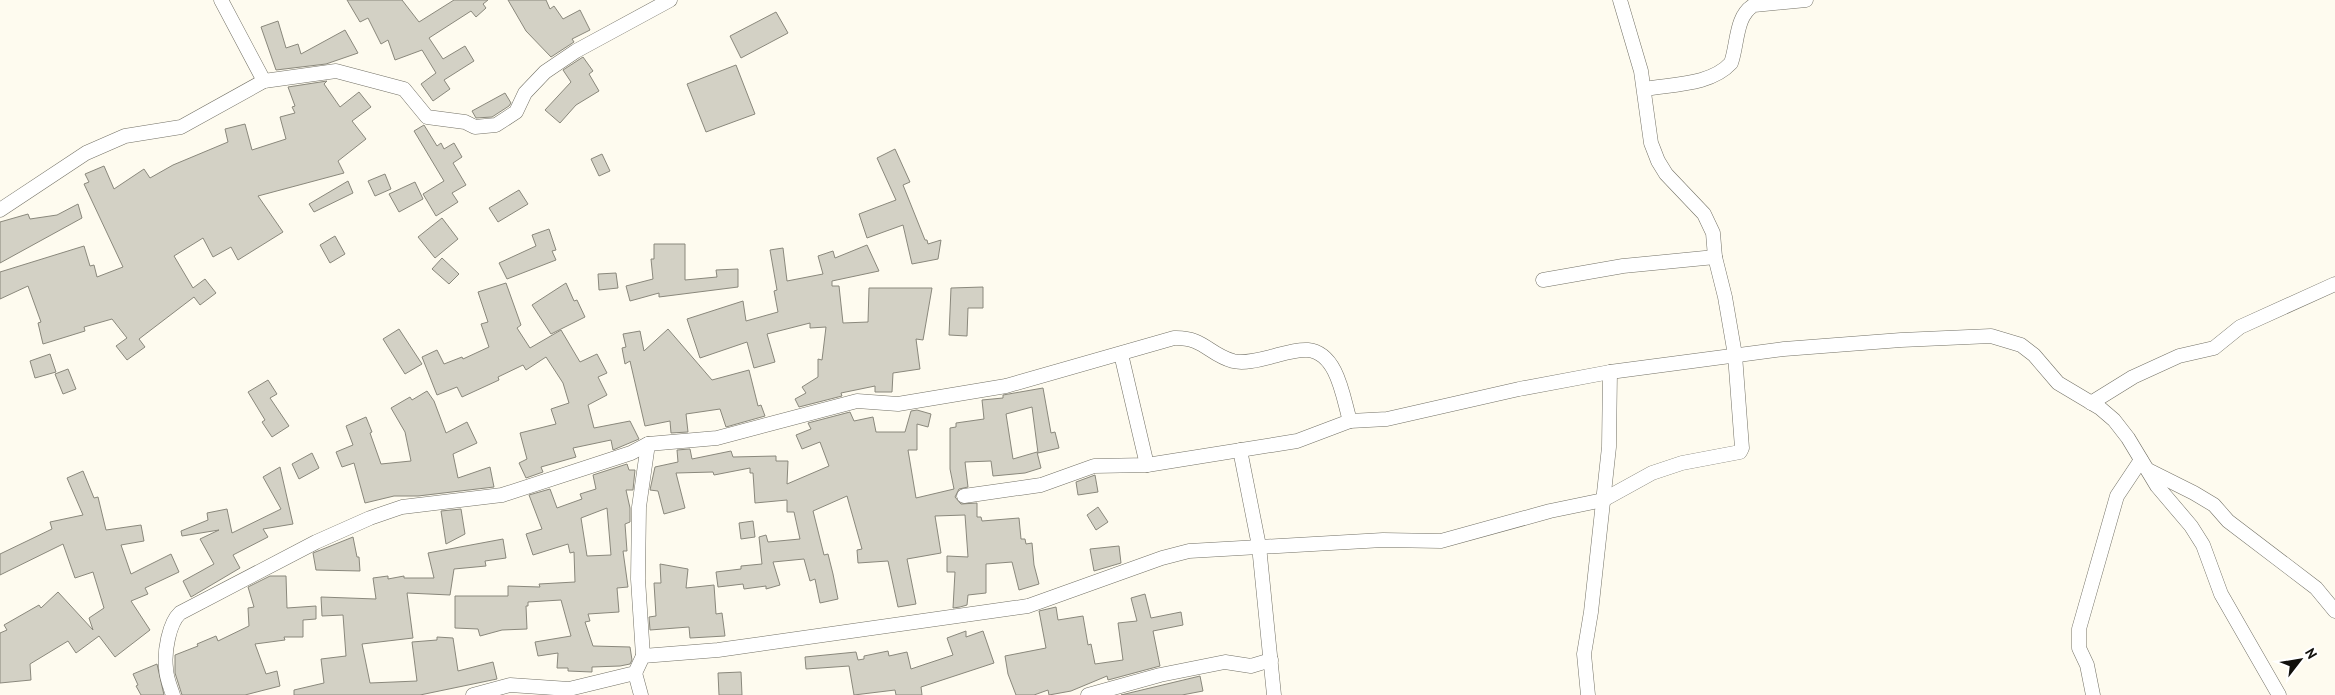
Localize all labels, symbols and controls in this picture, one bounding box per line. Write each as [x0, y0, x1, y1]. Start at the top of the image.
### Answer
north arrow [2275, 635, 2325, 685]
text: N [2301, 645, 2321, 662]

